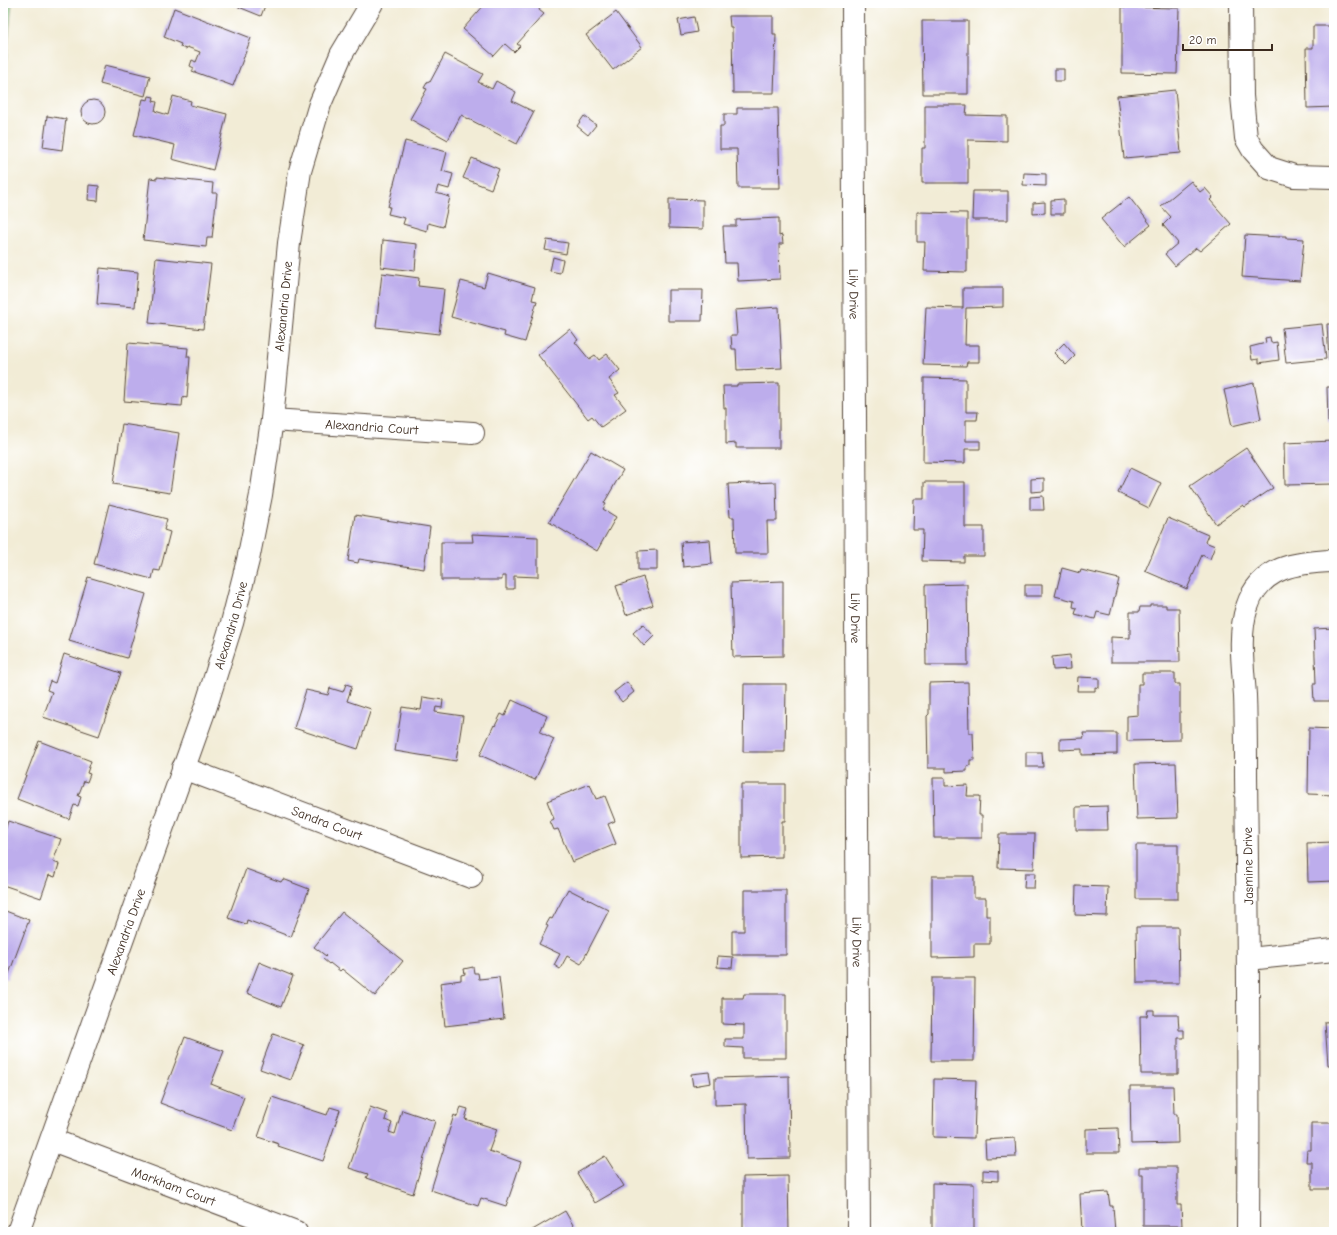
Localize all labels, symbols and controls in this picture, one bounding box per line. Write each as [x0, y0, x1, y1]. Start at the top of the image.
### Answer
scale bar [1183, 26, 1272, 52]
text: 20 m [1189, 33, 1217, 47]
street label: Alexandria Drive [271, 260, 295, 352]
street label: Lily Drive [847, 269, 862, 320]
street label: Alexandria Court [325, 416, 420, 437]
street label: Alexandria Drive [210, 579, 250, 671]
street label: Lily Drive [848, 593, 864, 644]
street label: Sandra Court [290, 802, 366, 843]
street label: Jasmine Drive [1240, 826, 1256, 905]
street label: Alexandria Drive [103, 886, 148, 977]
street label: Lily Drive [850, 917, 865, 968]
street label: Markham Court [130, 1163, 219, 1209]

